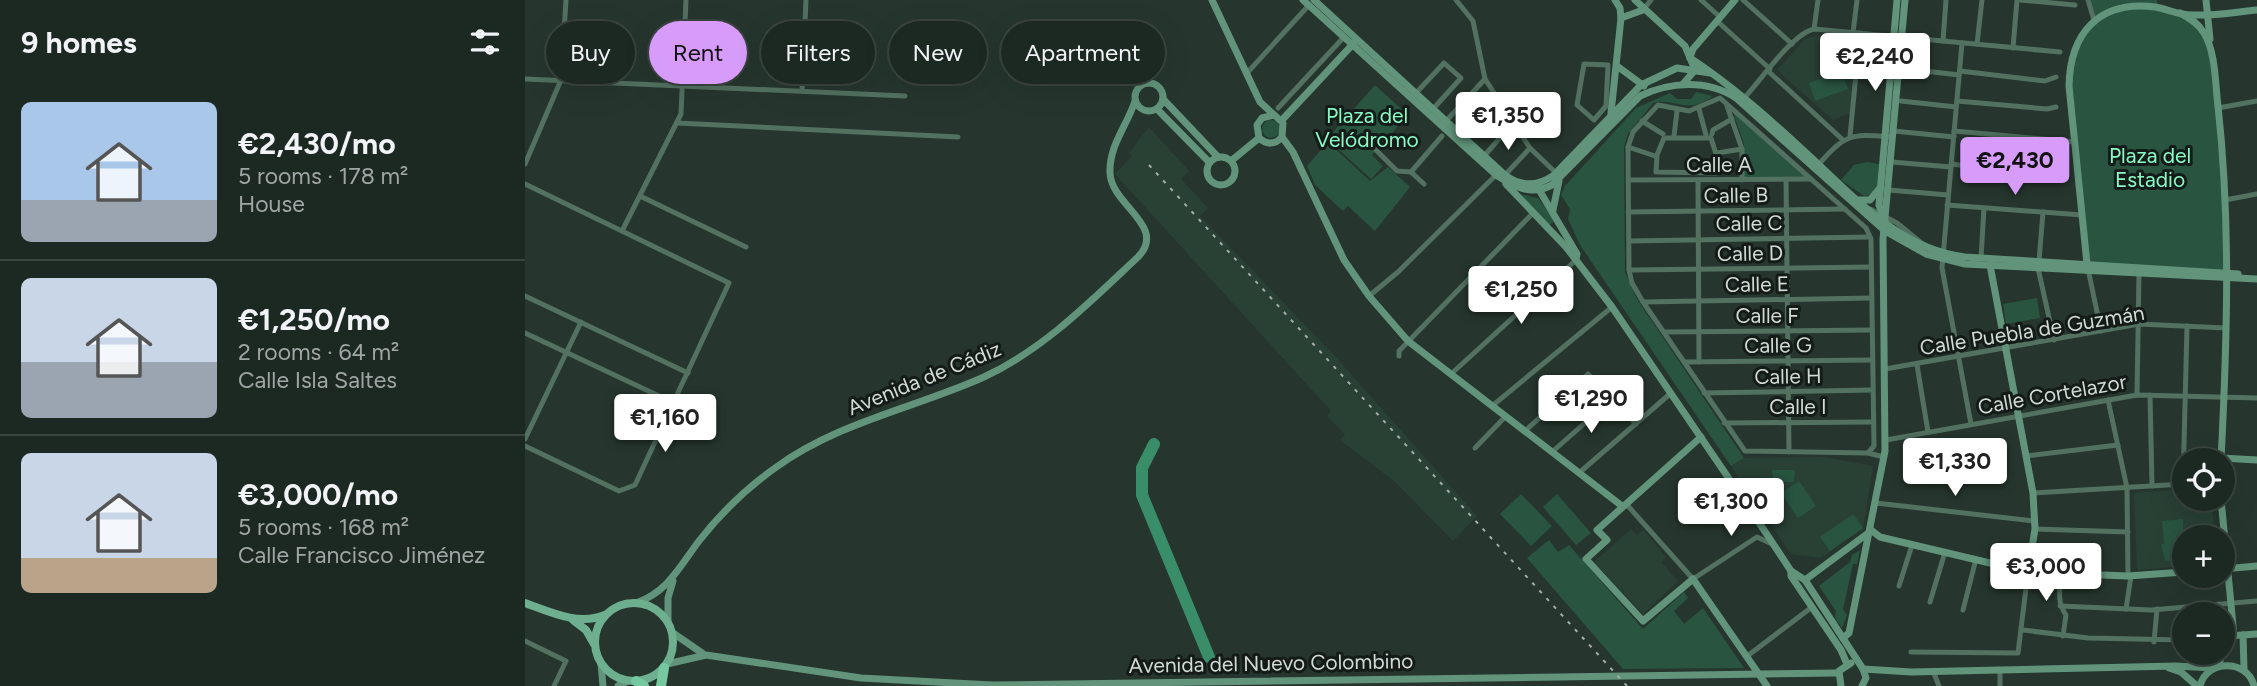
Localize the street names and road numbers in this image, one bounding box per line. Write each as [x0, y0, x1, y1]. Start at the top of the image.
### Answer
street label: Calle A [1686, 152, 1752, 177]
street label: Calle B [1703, 182, 1769, 208]
street label: Calle C [1715, 210, 1783, 236]
street label: Calle D [1717, 240, 1783, 266]
street label: Calle E [1725, 271, 1789, 297]
street label: Calle Puebla de Guzmán [1918, 300, 2146, 360]
street label: Calle F [1735, 303, 1799, 328]
street label: Calle G [1744, 332, 1812, 358]
street label: Avenida de Cádiz [844, 336, 1004, 420]
street label: Calle H [1754, 363, 1822, 389]
street label: Calle Cortelazor [1976, 369, 2128, 419]
street label: Calle I [1769, 394, 1827, 419]
street label: Avenida del Nuevo Colombino [1128, 648, 1414, 678]

